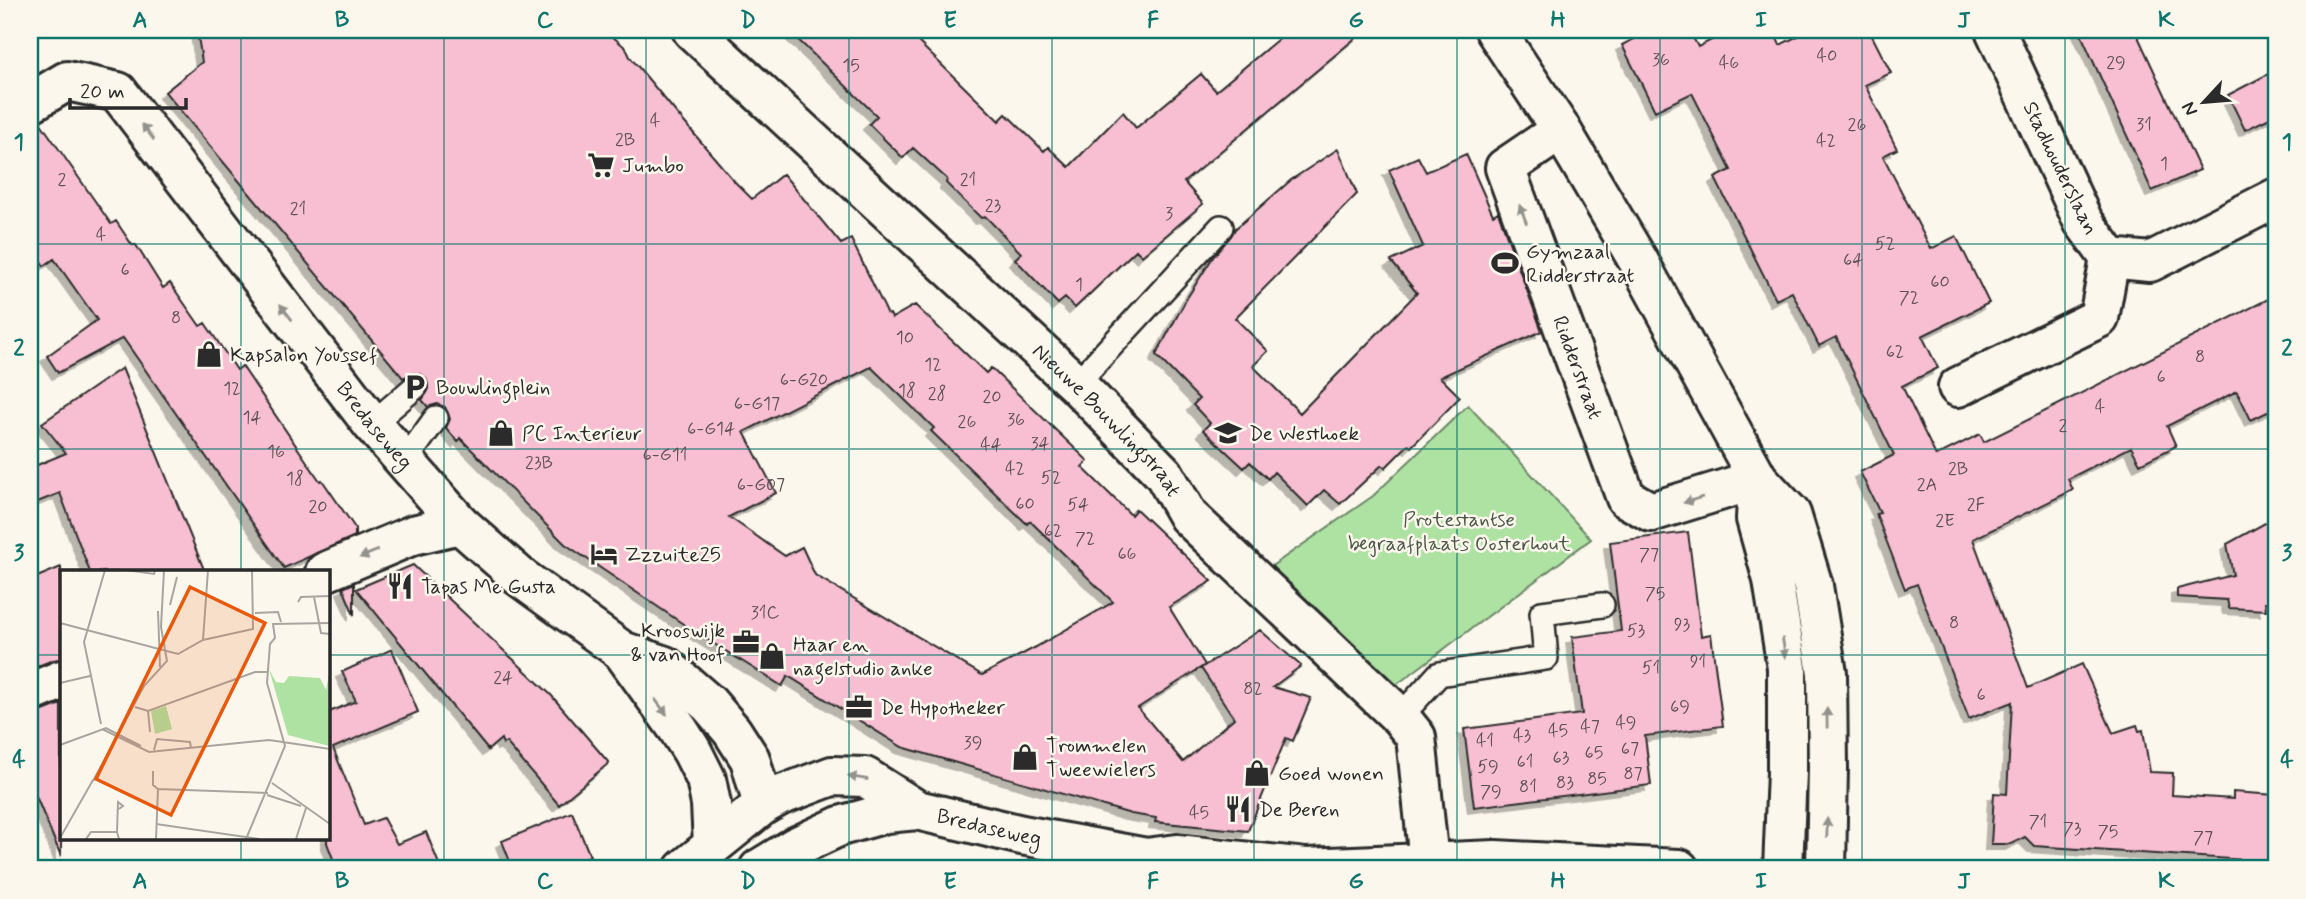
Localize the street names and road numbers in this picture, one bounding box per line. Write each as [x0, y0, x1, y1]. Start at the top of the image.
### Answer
street label: Stadhouderslaan [2016, 97, 2105, 240]
street label: Ridderstraat [1545, 312, 1609, 424]
street label: Nieuwe Bouwlingstraat [1026, 338, 1187, 502]
street label: Bredaseweg [329, 376, 419, 477]
street label: Bredaseweg [934, 802, 1043, 854]

